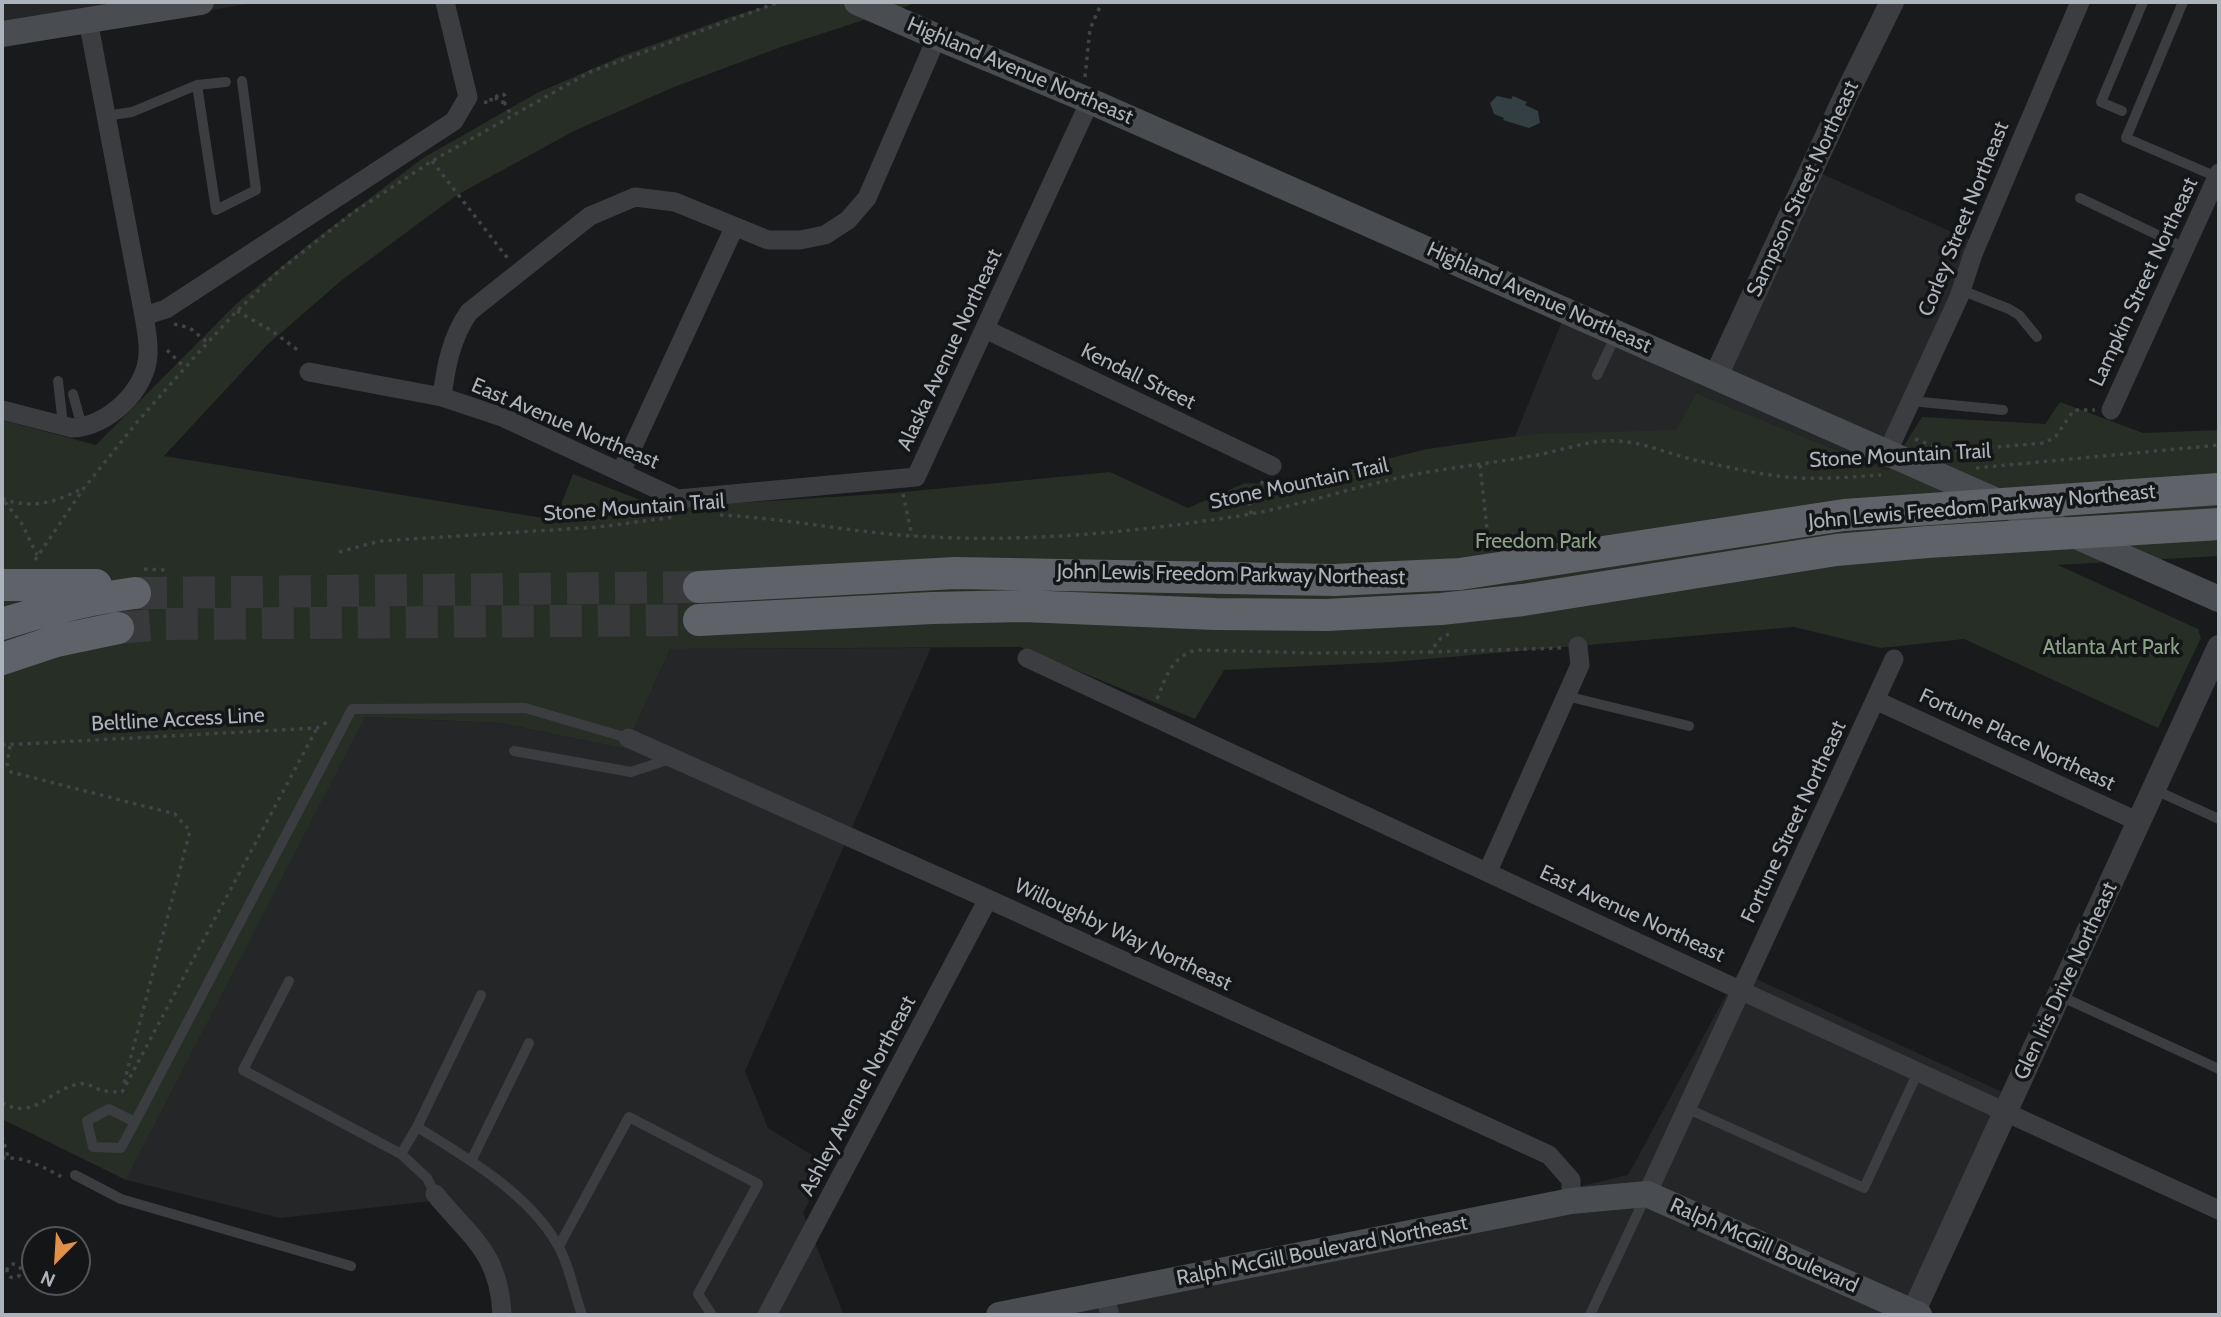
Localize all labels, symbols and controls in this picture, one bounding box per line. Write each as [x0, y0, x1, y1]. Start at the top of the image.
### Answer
street label: Highland Avenue Northeast [903, 12, 1137, 130]
street label: Sampson Street Northeast [1742, 77, 1864, 301]
street label: Corley Street Northeast [1913, 118, 2015, 320]
street label: Lampkin Street Northeast [2085, 174, 2203, 390]
street label: Highland Avenue Northeast [1423, 237, 1655, 359]
street label: Alaska Avenue Northeast [892, 245, 1008, 455]
street label: Kendall Street [1077, 338, 1199, 416]
street label: East Avenue Northeast [467, 373, 663, 475]
street label: Stone Mountain Trail [1808, 439, 1992, 473]
street label: Stone Mountain Trail [1207, 453, 1391, 515]
street label: John Lewis Freedom Parkway Northeast [1807, 479, 2157, 535]
street label: Stone Mountain Trail [542, 489, 726, 527]
park label: Freedom Park [1475, 529, 1597, 555]
street label: John Lewis Freedom Parkway Northeast [1057, 559, 1405, 591]
park label: Atlanta Art Park [2042, 635, 2180, 661]
street label: Fortune Place Northeast [1915, 684, 2119, 796]
street label: Beltline Access Line [91, 703, 265, 737]
street label: Fortune Street Northeast [1736, 717, 1852, 927]
street label: East Avenue Northeast [1535, 860, 1729, 968]
street label: Willoughby Way Northeast [1010, 874, 1236, 996]
street label: Glen Iris Drive Northeast [2009, 878, 2123, 1084]
street label: Ashley Avenue Northeast [795, 992, 921, 1200]
street label: Ralph McGill Boulevard [1666, 1193, 1862, 1299]
street label: Ralph McGill Boulevard Northeast [1174, 1210, 1470, 1292]
north arrow [21, 1226, 91, 1296]
text: N [37, 1266, 59, 1292]

